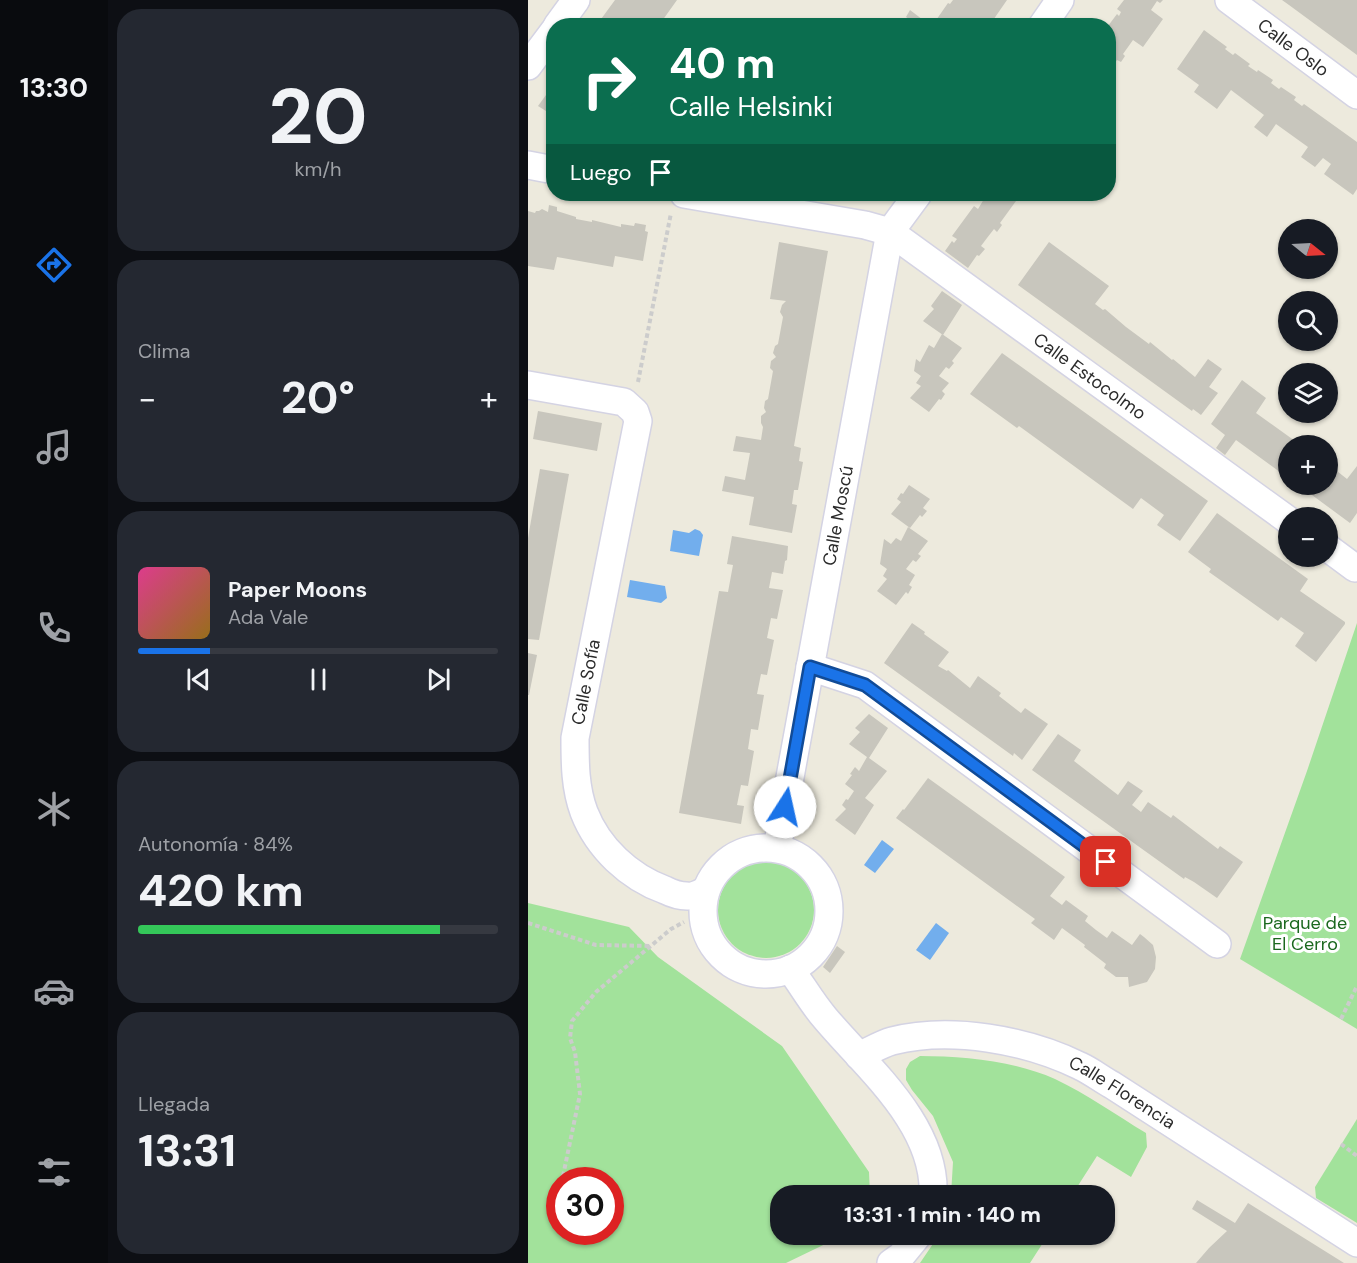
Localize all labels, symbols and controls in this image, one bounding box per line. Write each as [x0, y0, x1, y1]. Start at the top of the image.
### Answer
street label: Calle Oslo [1253, 13, 1334, 82]
text: 40 m [669, 36, 775, 91]
icon: right [570, 42, 648, 120]
text: 20 [268, 66, 368, 167]
text: 13:30 [20, 70, 88, 105]
text: Calle Helsinki [669, 89, 833, 124]
text: km/h [294, 156, 342, 182]
icon: arrive [644, 156, 677, 189]
text: Luego [570, 158, 632, 187]
north arrow [1278, 219, 1338, 279]
map controls [1278, 219, 1338, 567]
icon: directions [33, 244, 75, 286]
button: search [1278, 291, 1338, 351]
street label: Calle Estocolmo [1028, 328, 1151, 425]
text: Clima [138, 338, 190, 364]
button: layers [1278, 363, 1338, 423]
text: 20° [281, 368, 355, 427]
text: − [138, 377, 156, 420]
text: + [480, 377, 498, 420]
icon: music [33, 426, 75, 468]
button: + [1278, 435, 1338, 495]
street label: Calle Moscú [817, 464, 859, 568]
button: − [1278, 507, 1338, 567]
text: Paper Moons [228, 575, 367, 604]
text: Ada Vale [228, 604, 308, 630]
icon: phone [33, 607, 75, 649]
street label: Calle Sofía [566, 637, 606, 727]
icon: previous [182, 663, 215, 696]
icon: pause [302, 663, 335, 696]
icon: next [422, 663, 455, 696]
position arrow [753, 775, 817, 839]
icon: climate [33, 788, 75, 830]
text: Autonomía · 84% [138, 831, 293, 857]
pin [1080, 836, 1131, 887]
icon: arrive [1089, 845, 1122, 878]
text: 420 km [138, 861, 304, 920]
park label: Parque de El Cerro [1263, 911, 1347, 956]
icon: car [33, 970, 75, 1012]
street label: Calle Florencia [1065, 1050, 1180, 1135]
text: Llegada [138, 1091, 210, 1117]
text: 13:31 [138, 1121, 236, 1180]
icon: filters [33, 1151, 75, 1193]
speed limit sign: 30 [546, 1167, 624, 1245]
text: 13:31 · 1 min · 140 m [844, 1200, 1041, 1229]

